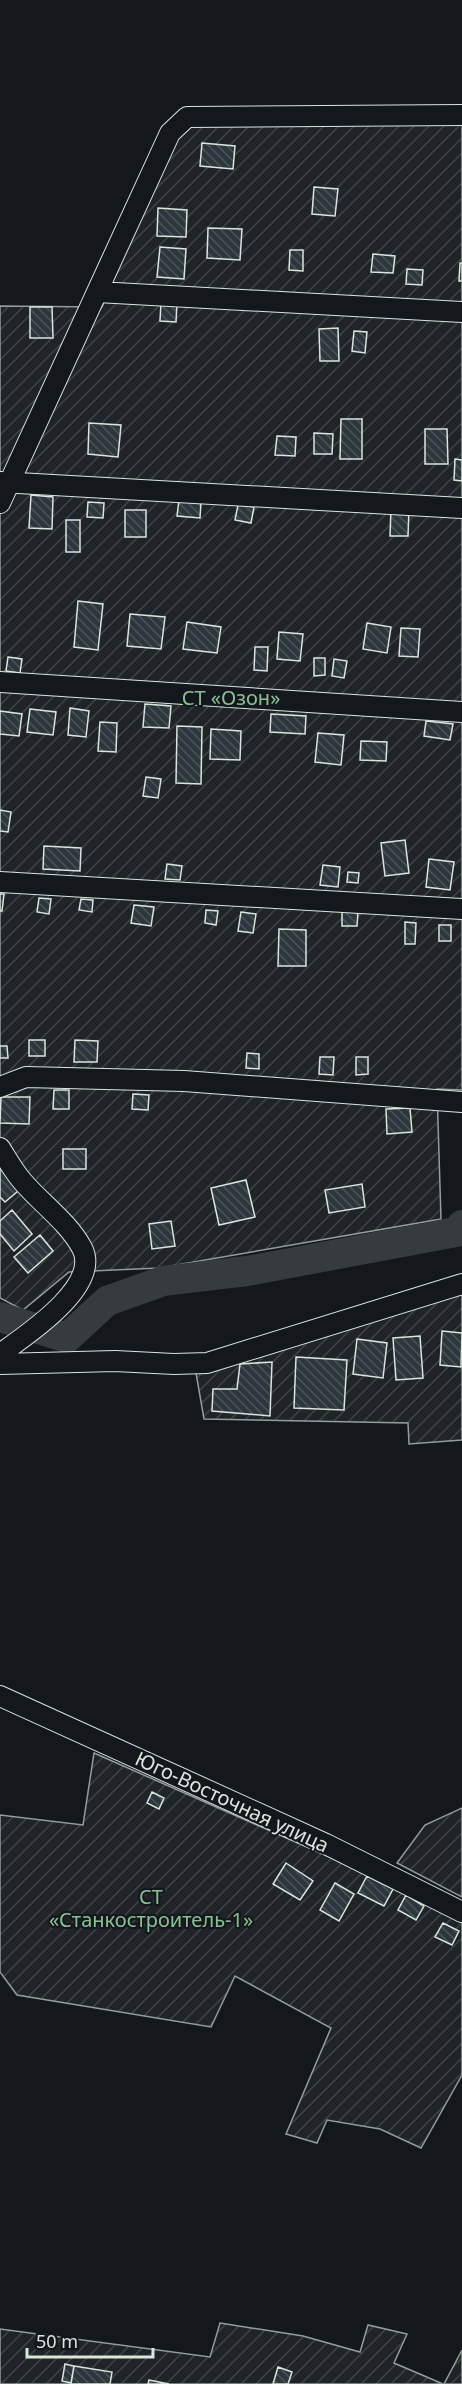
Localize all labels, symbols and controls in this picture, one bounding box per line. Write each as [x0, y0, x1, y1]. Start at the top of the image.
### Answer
park label: СТ «Озон» [182, 684, 280, 711]
street label: Юго-Восточная улица [131, 1745, 334, 1858]
park label: СТ «Станкостроитель-1» [49, 1883, 253, 1933]
scale bar [27, 2321, 153, 2359]
text: 50 m [36, 2329, 78, 2353]

